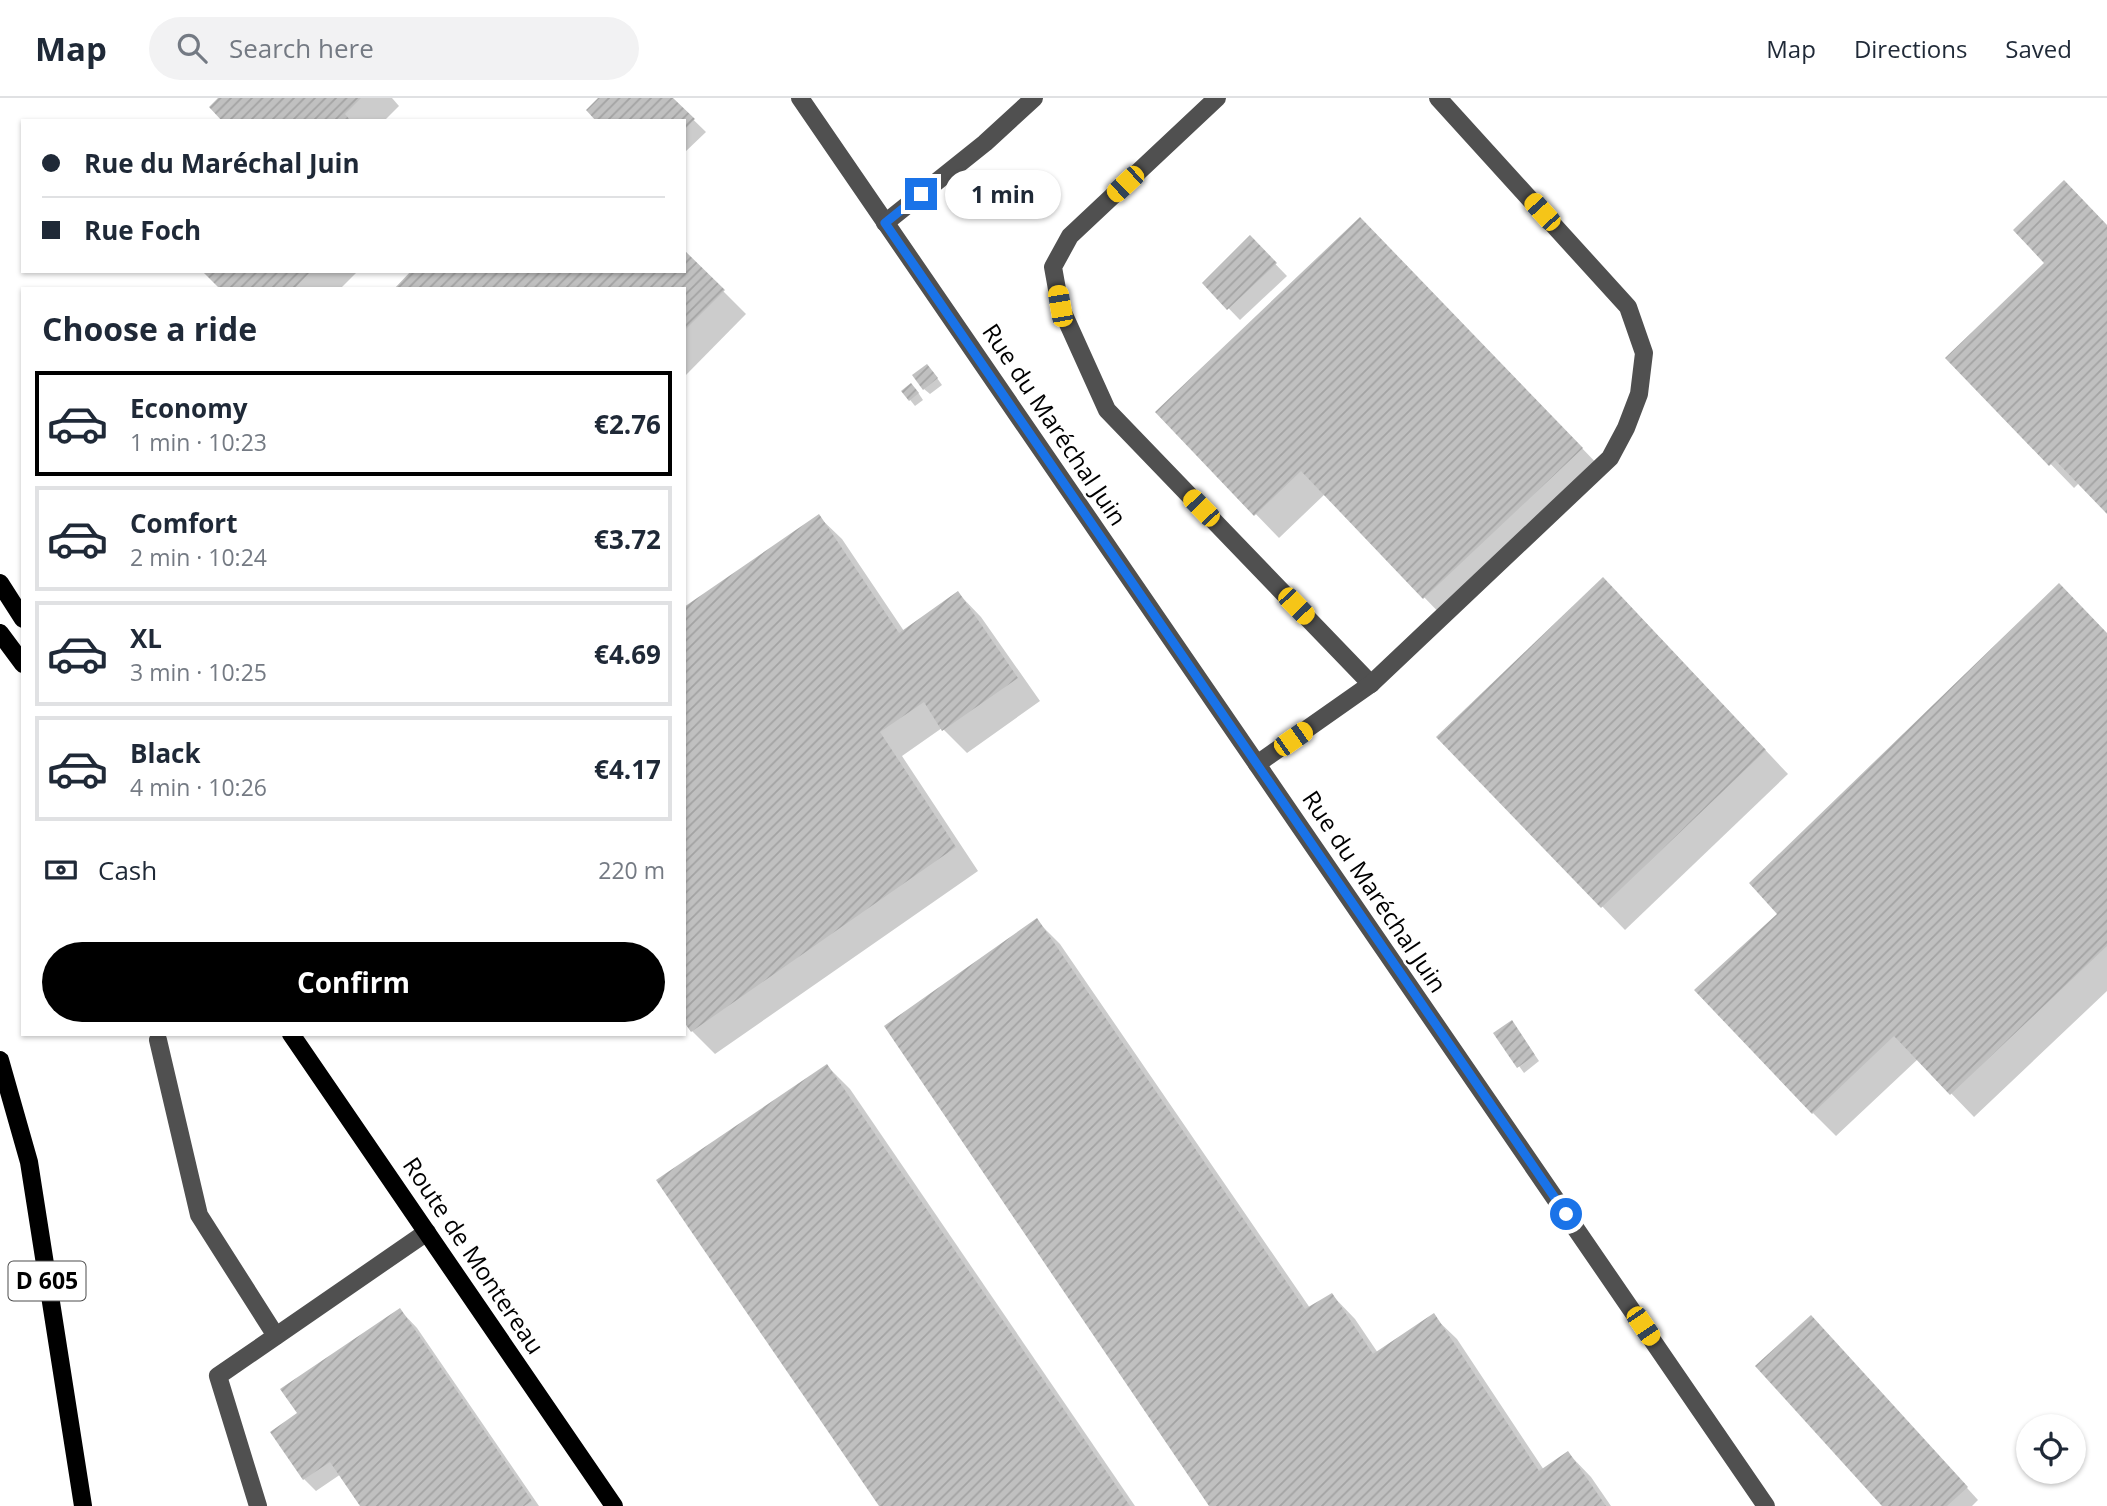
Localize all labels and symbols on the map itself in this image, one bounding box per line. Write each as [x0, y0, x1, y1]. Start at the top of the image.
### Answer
car [1103, 162, 1148, 206]
callout: 1 min [946, 170, 1061, 218]
route end [905, 178, 937, 210]
car [1521, 189, 1564, 235]
car [1047, 283, 1074, 329]
street label: Rue du Maréchal Juin [975, 317, 1135, 532]
car [1179, 486, 1224, 530]
car [1274, 584, 1319, 628]
car [1270, 718, 1317, 760]
street label: Rue du Maréchal Juin [1295, 784, 1455, 999]
street label: Route de Montereau [396, 1150, 552, 1360]
route start [1550, 1198, 1582, 1230]
road number: D 605 [8, 1262, 86, 1300]
car [1623, 1303, 1664, 1349]

